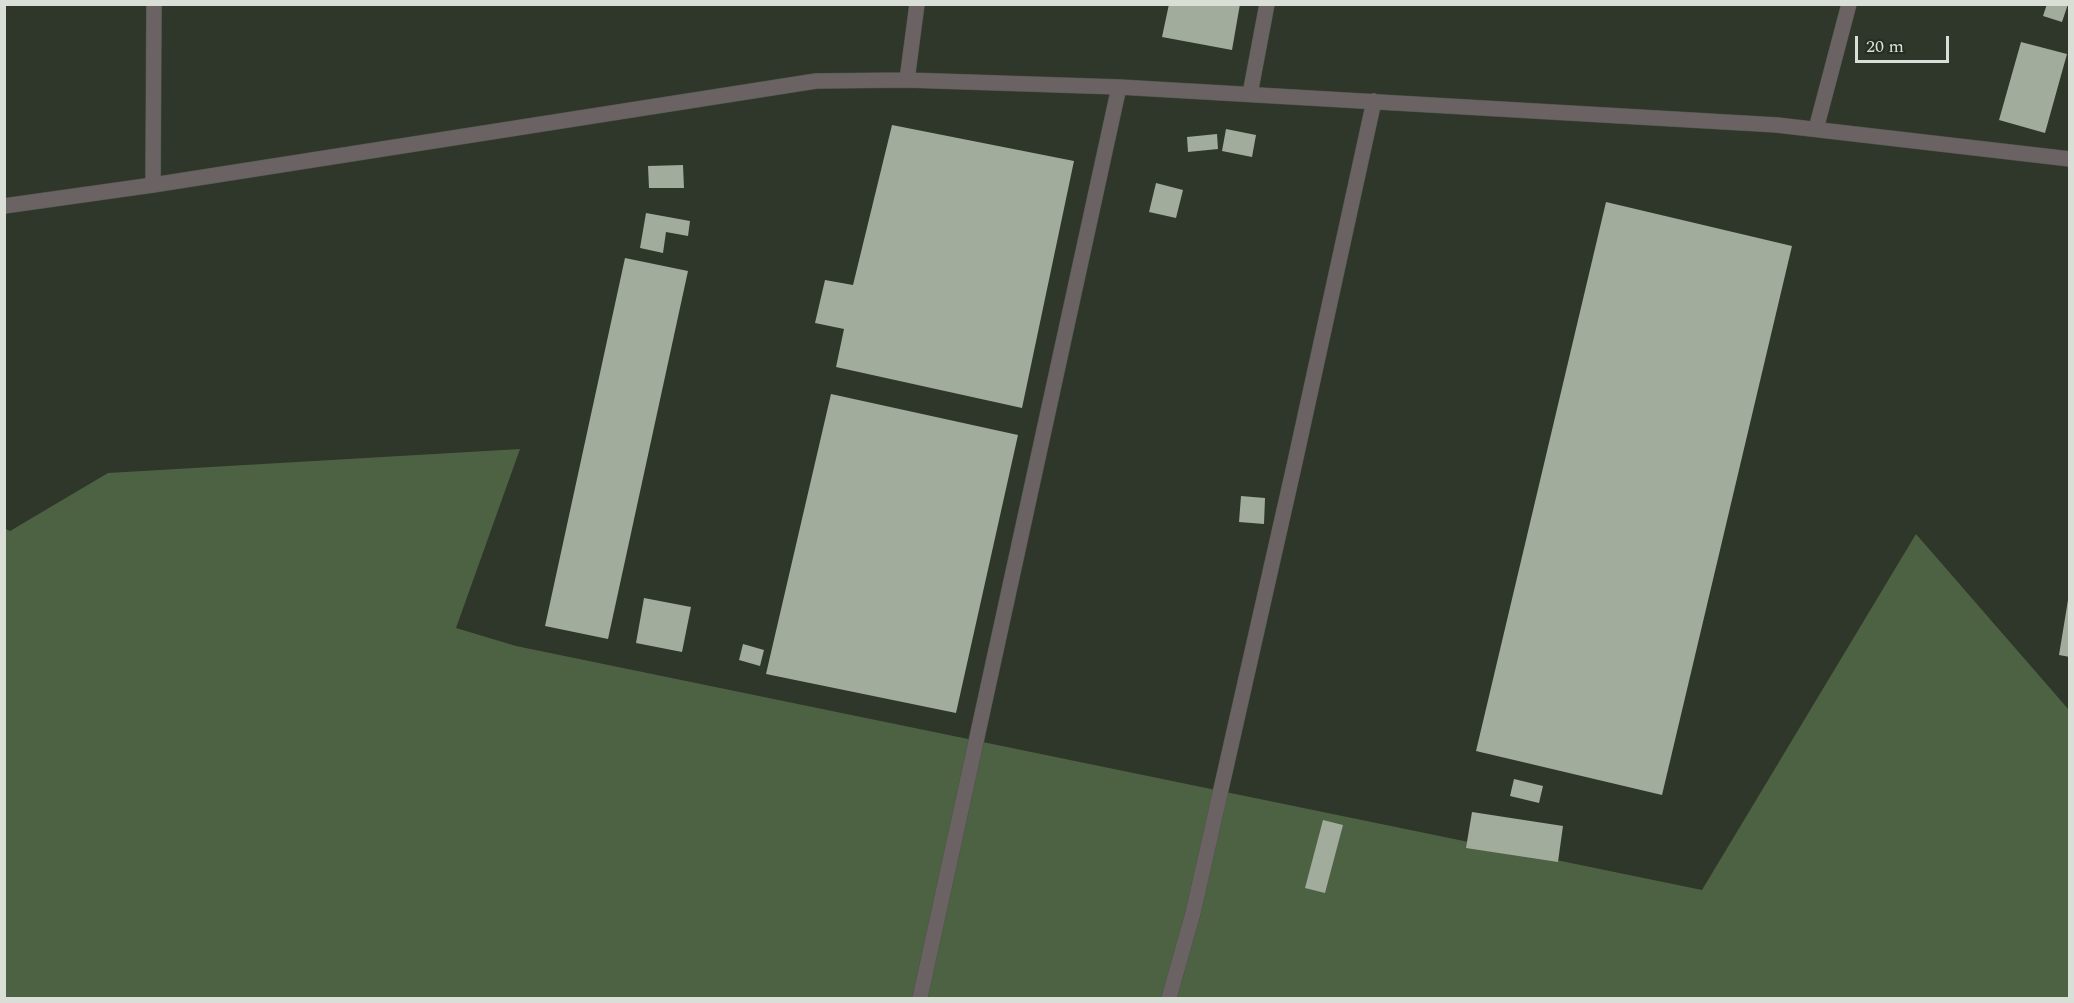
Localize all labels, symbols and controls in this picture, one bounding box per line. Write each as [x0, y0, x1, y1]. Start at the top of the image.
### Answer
scale bar [1858, 24, 1952, 62]
text: 20 m [1866, 33, 1904, 60]

